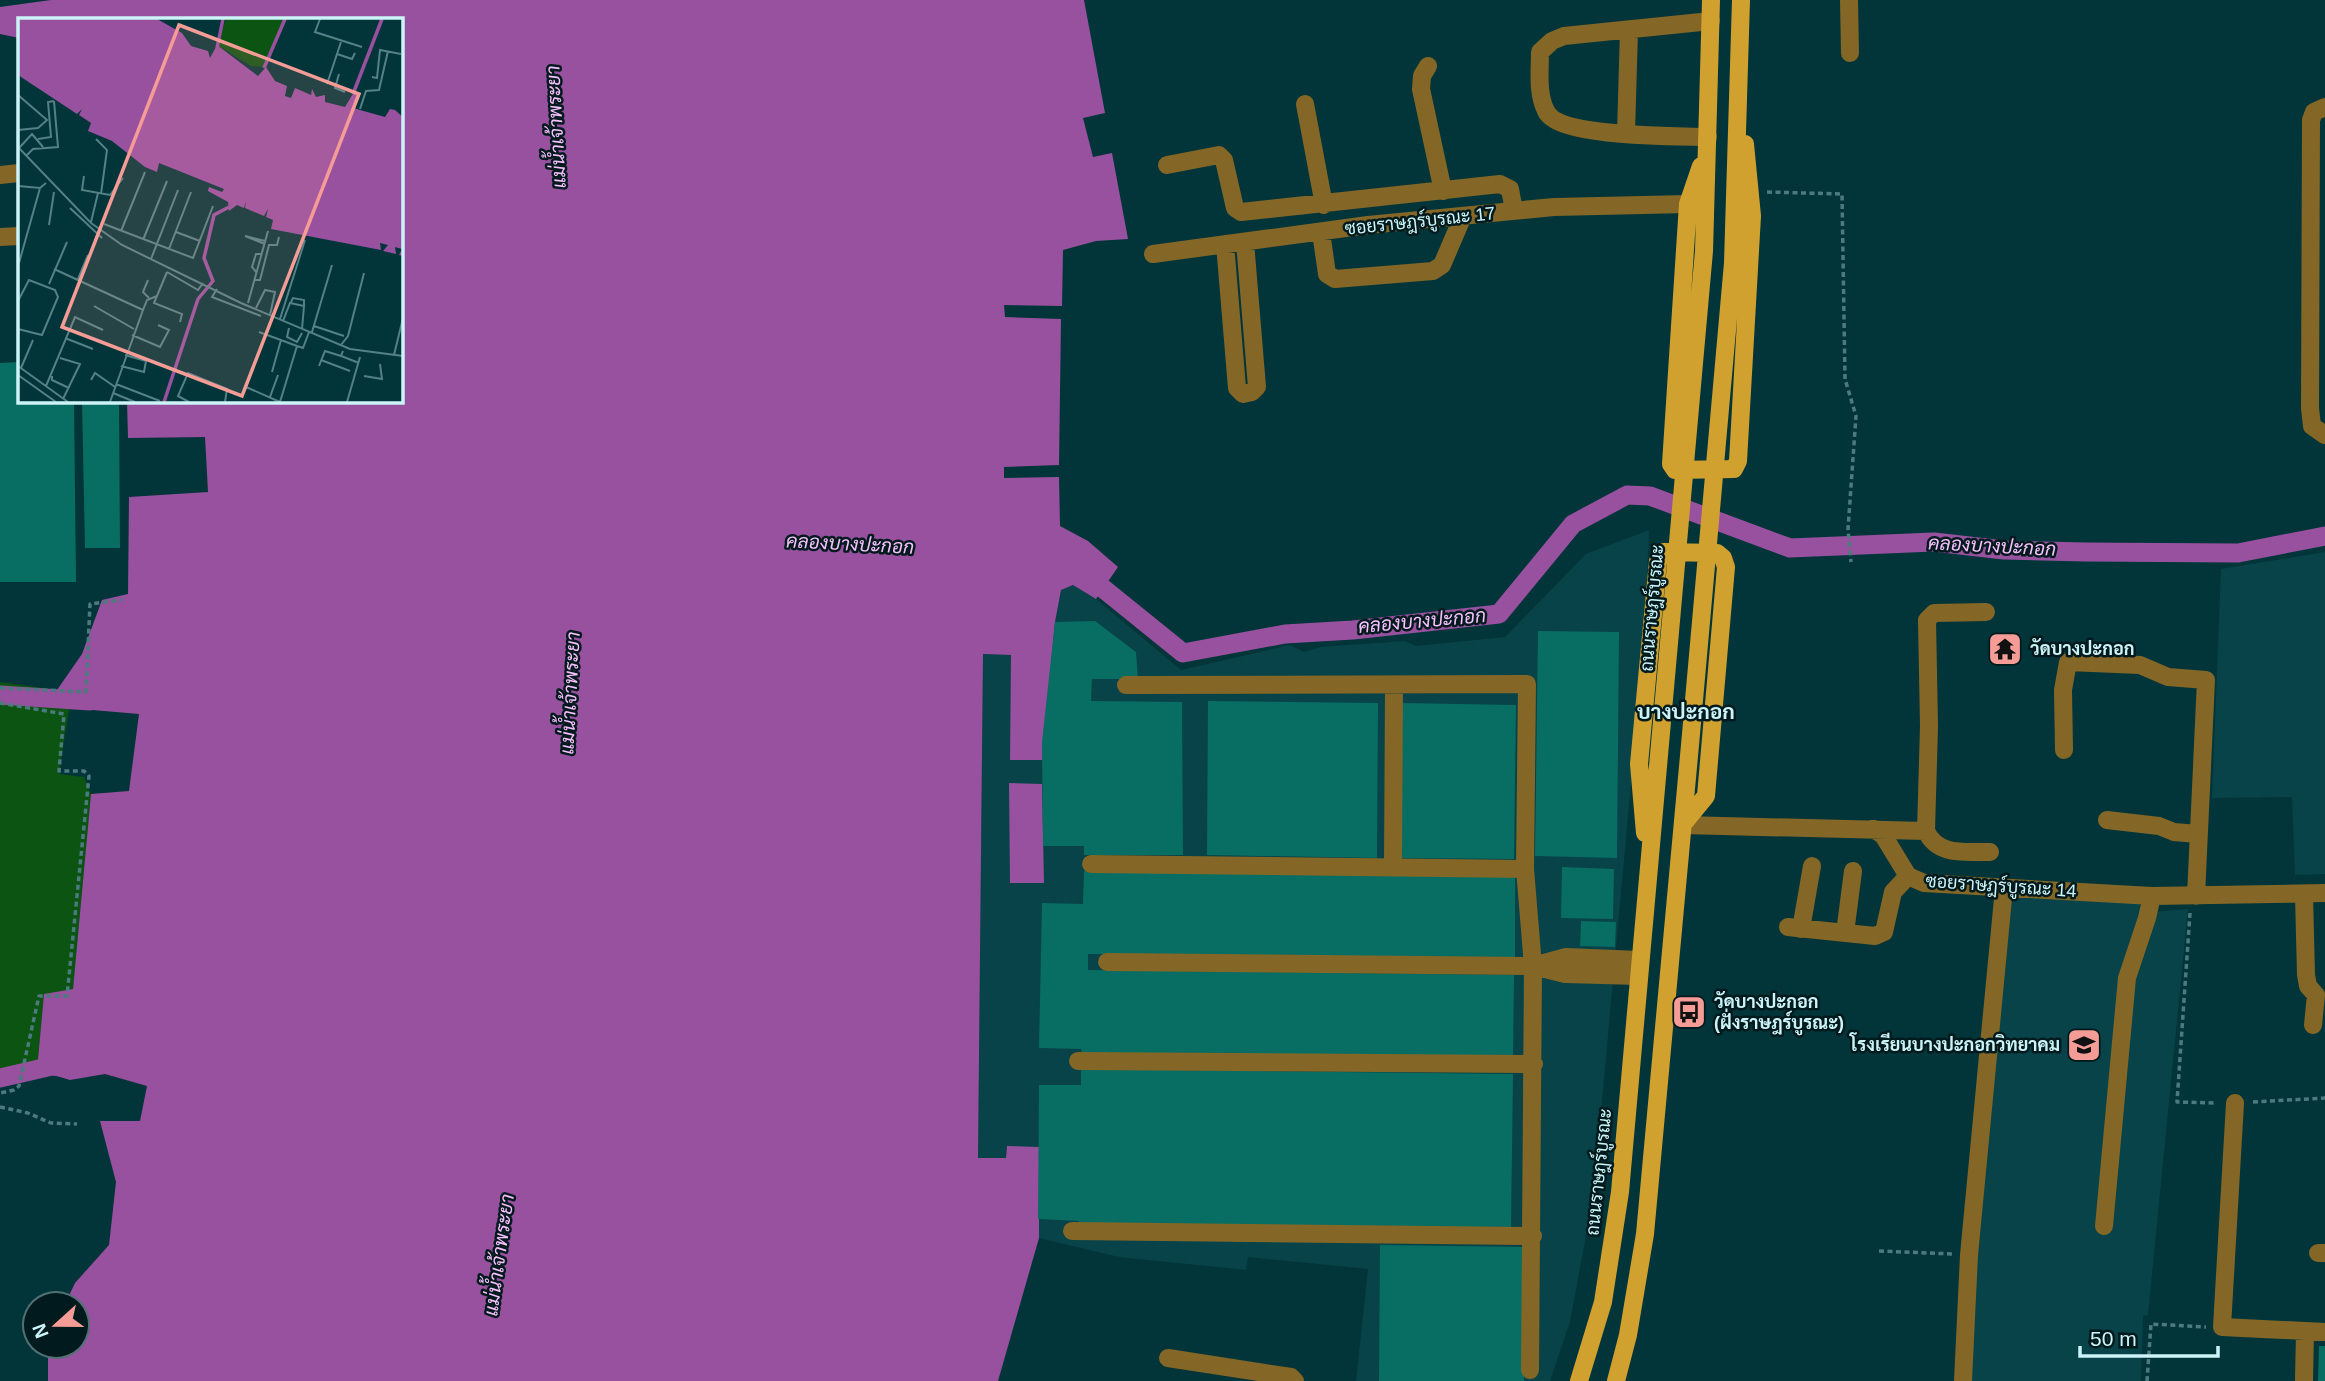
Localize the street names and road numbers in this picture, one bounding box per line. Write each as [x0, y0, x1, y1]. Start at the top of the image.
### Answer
street label: ซอยราษฎร์บูรณะ 17 [1343, 200, 1497, 242]
street label: ถนนราษฎร์บูรณะ [1633, 543, 1671, 673]
street label: ซอยราษฎร์บูรณะ 14 [1925, 868, 2077, 904]
street label: ถนนราษฎร์บูรณะ [1579, 1107, 1619, 1237]

